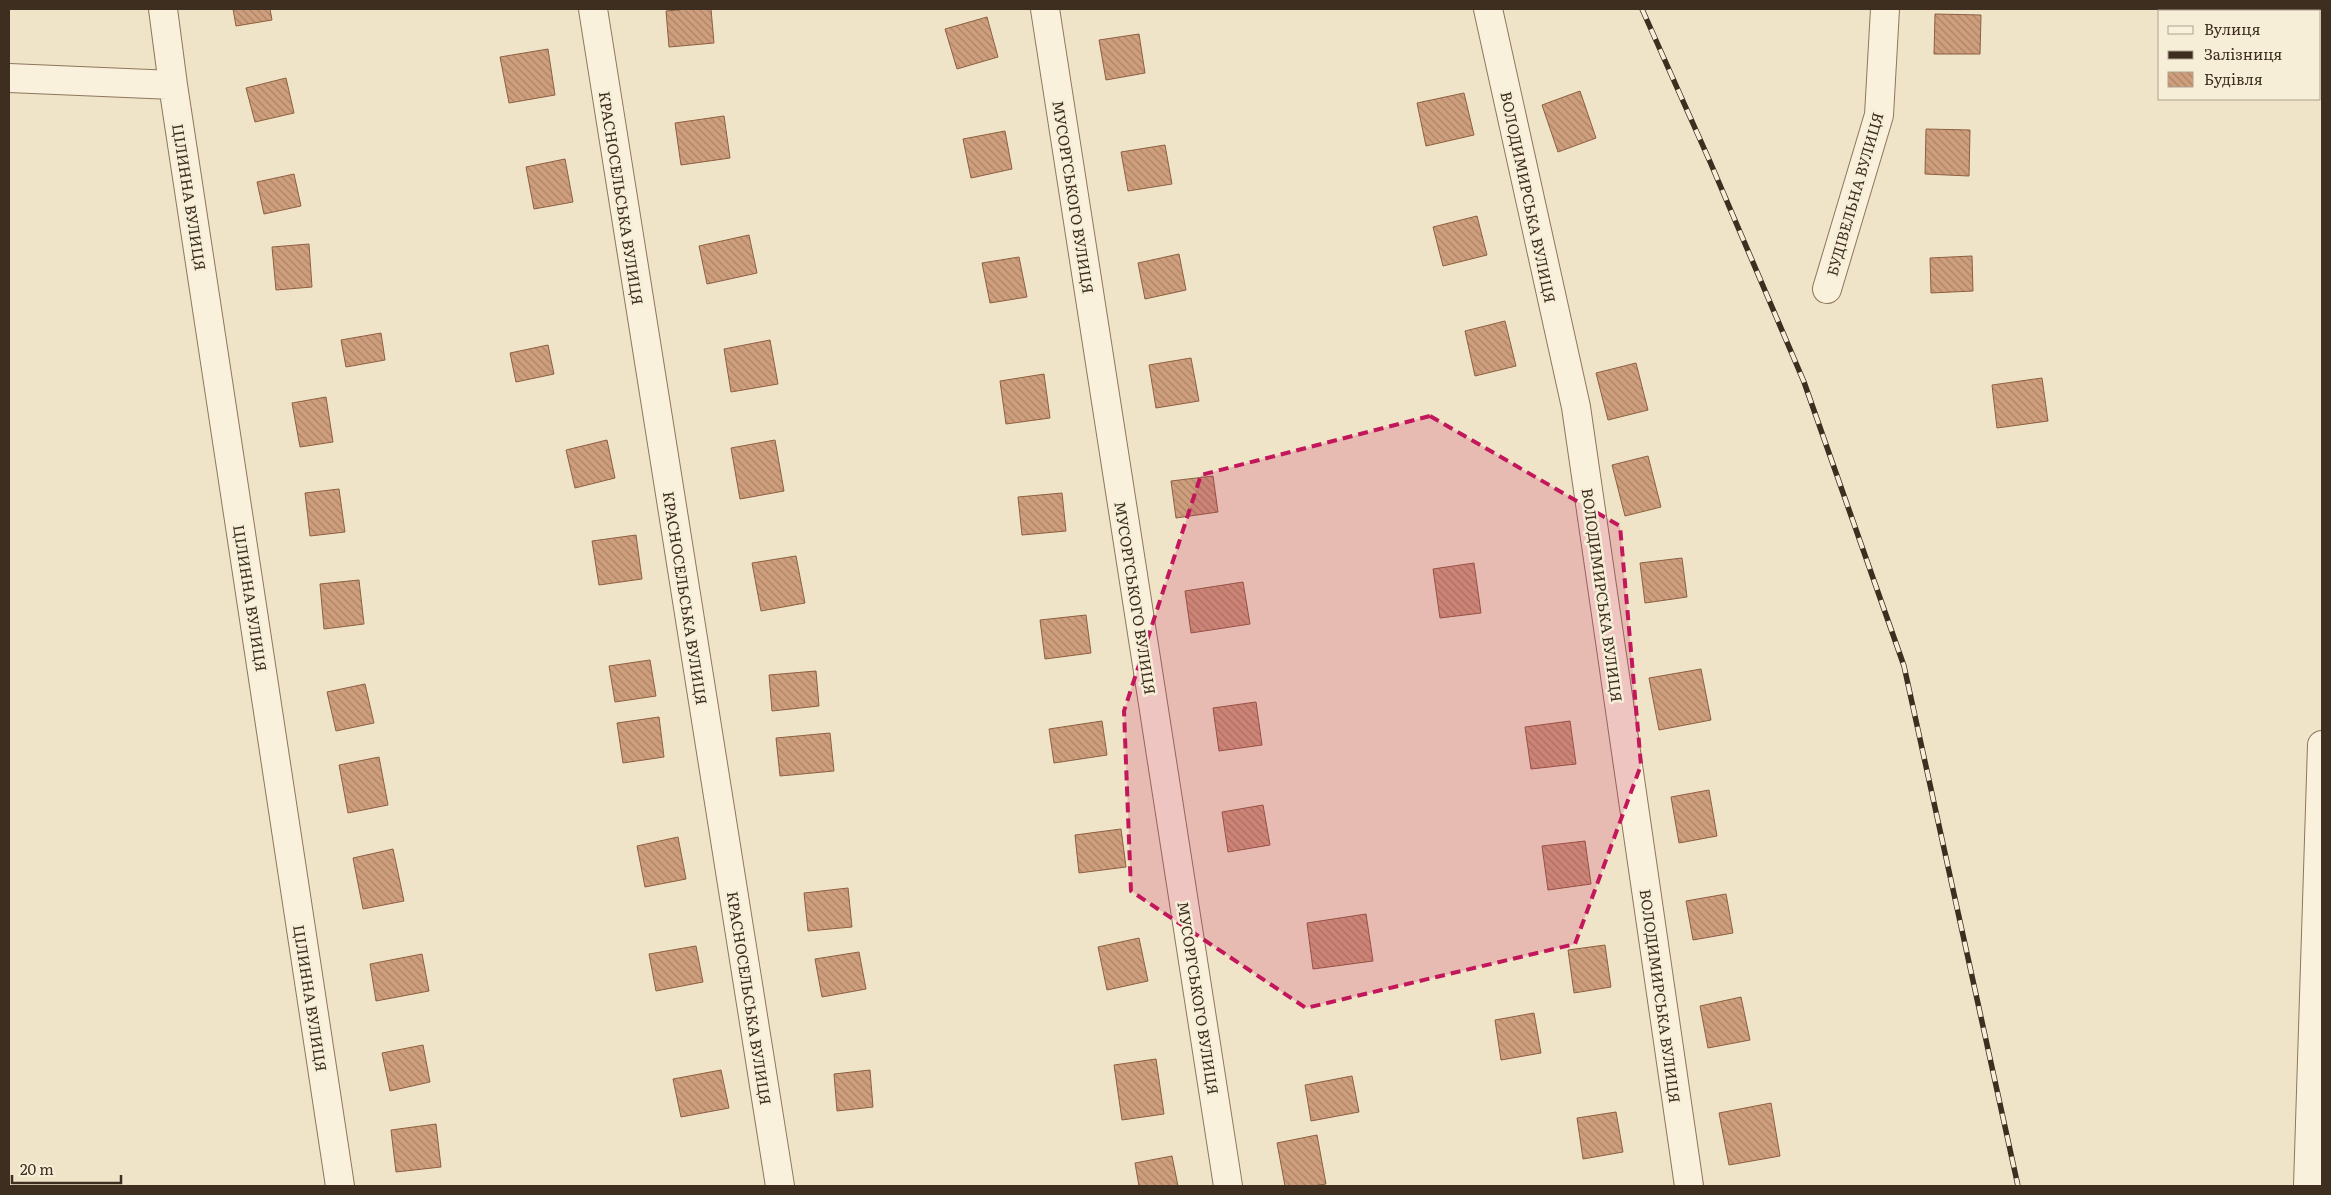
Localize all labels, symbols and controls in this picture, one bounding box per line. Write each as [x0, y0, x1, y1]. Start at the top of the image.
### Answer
legend [2158, 10, 2321, 100]
text: Вулиця [2204, 17, 2261, 40]
text: Залізниця [2204, 42, 2282, 65]
text: Будівля [2204, 67, 2263, 90]
street label: КРАСНОСЕЛЬСЬКА ВУЛИЦЯ [594, 89, 650, 307]
street label: ВОЛОДИМИРСЬКА ВУЛИЦЯ [1495, 89, 1563, 305]
street label: МУСОРГСЬКОГО ВУЛИЦЯ [1047, 99, 1101, 295]
street label: БУДІВЕЛЬНА ВУЛИЦЯ [1820, 109, 1888, 279]
street label: ЦІЛИННА ВУЛИЦЯ [167, 122, 213, 272]
street label: ВОЛОДИМИРСЬКА ВУЛИЦЯ [1577, 487, 1629, 703]
street label: КРАСНОСЕЛЬСЬКА ВУЛИЦЯ [658, 489, 714, 707]
street label: МУСОРГСЬКОГО ВУЛИЦЯ [1109, 500, 1163, 696]
street label: ЦІЛИННА ВУЛИЦЯ [228, 523, 274, 673]
street label: ВОЛОДИМИРСЬКА ВУЛИЦЯ [1635, 888, 1687, 1104]
street label: КРАСНОСЕЛЬСЬКА ВУЛИЦЯ [722, 889, 778, 1107]
street label: МУСОРГСЬКОГО ВУЛИЦЯ [1172, 900, 1226, 1096]
street label: ЦІЛИННА ВУЛИЦЯ [288, 923, 334, 1073]
scale bar [12, 1152, 121, 1184]
text: 20 m [20, 1157, 54, 1180]

